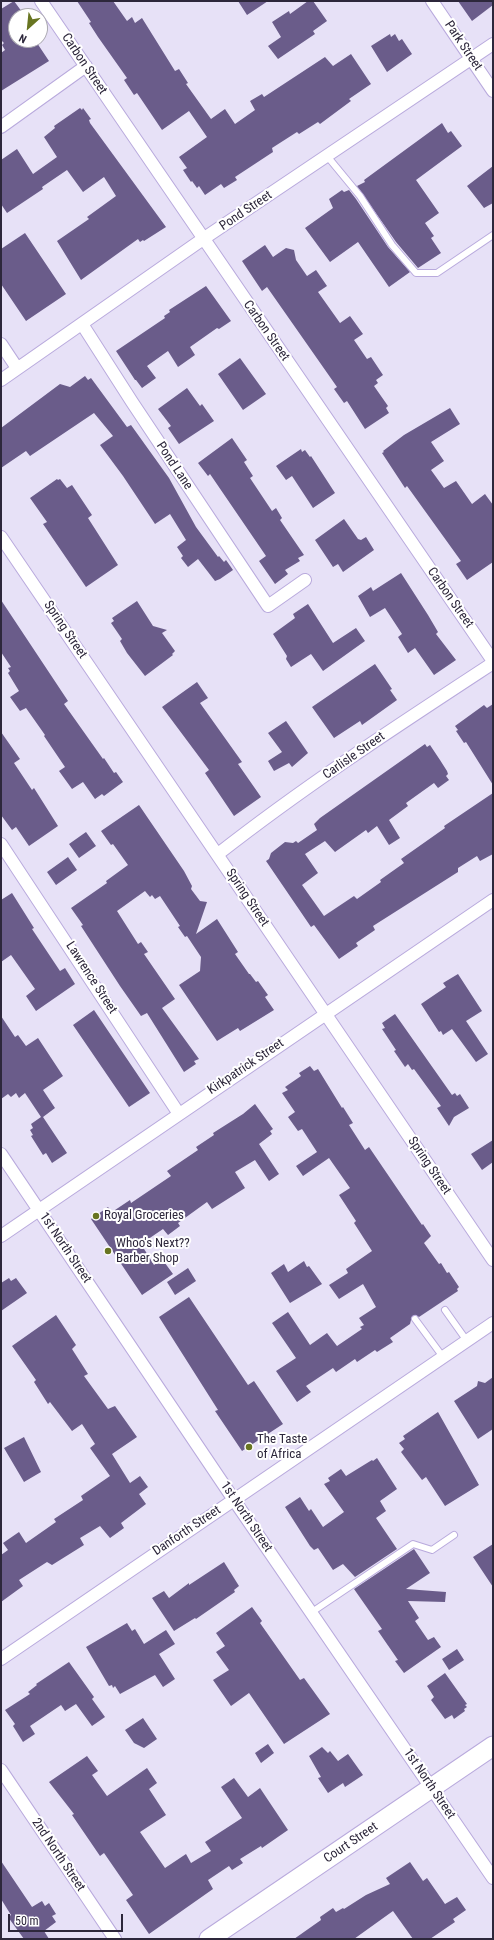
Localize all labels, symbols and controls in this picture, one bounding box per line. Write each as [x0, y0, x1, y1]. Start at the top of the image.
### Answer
north arrow [8, 8, 48, 48]
street label: Park Street [441, 18, 485, 74]
text: N [17, 31, 29, 46]
street label: Carbon Street [58, 31, 110, 97]
street label: Pond Street [217, 188, 275, 234]
street label: Carbon Street [239, 298, 293, 364]
street label: Pond Lane [152, 439, 196, 493]
street label: Carbon Street [423, 565, 477, 631]
street label: Spring Street [40, 598, 90, 662]
street label: Carlisle Street [320, 729, 388, 783]
street label: Spring Street [222, 866, 272, 930]
street label: Lawrence Street [62, 939, 120, 1017]
street label: Kirkpatrick Street [205, 1036, 287, 1098]
street label: Spring Street [404, 1134, 454, 1198]
place label: Royal Groceries [104, 1208, 184, 1224]
street label: 1st North Street [36, 1210, 94, 1286]
marker: Royal Groceries [91, 1211, 101, 1221]
place label: Whoo's Next?? Barber Shop [116, 1236, 190, 1267]
marker: Whoo's Next?? Barber Shop [103, 1246, 113, 1256]
place label: The Taste of Africa [257, 1432, 307, 1463]
marker: The Taste of Africa [244, 1442, 254, 1452]
street label: 1st North Street [217, 1479, 275, 1555]
street label: Danforth Street [150, 1503, 224, 1559]
street label: 1st North Street [400, 1746, 458, 1822]
street label: 2nd North Street [28, 1816, 88, 1894]
street label: Court Street [321, 1819, 381, 1867]
scale bar [10, 1906, 125, 1932]
text: 50 m [15, 1914, 39, 1928]

